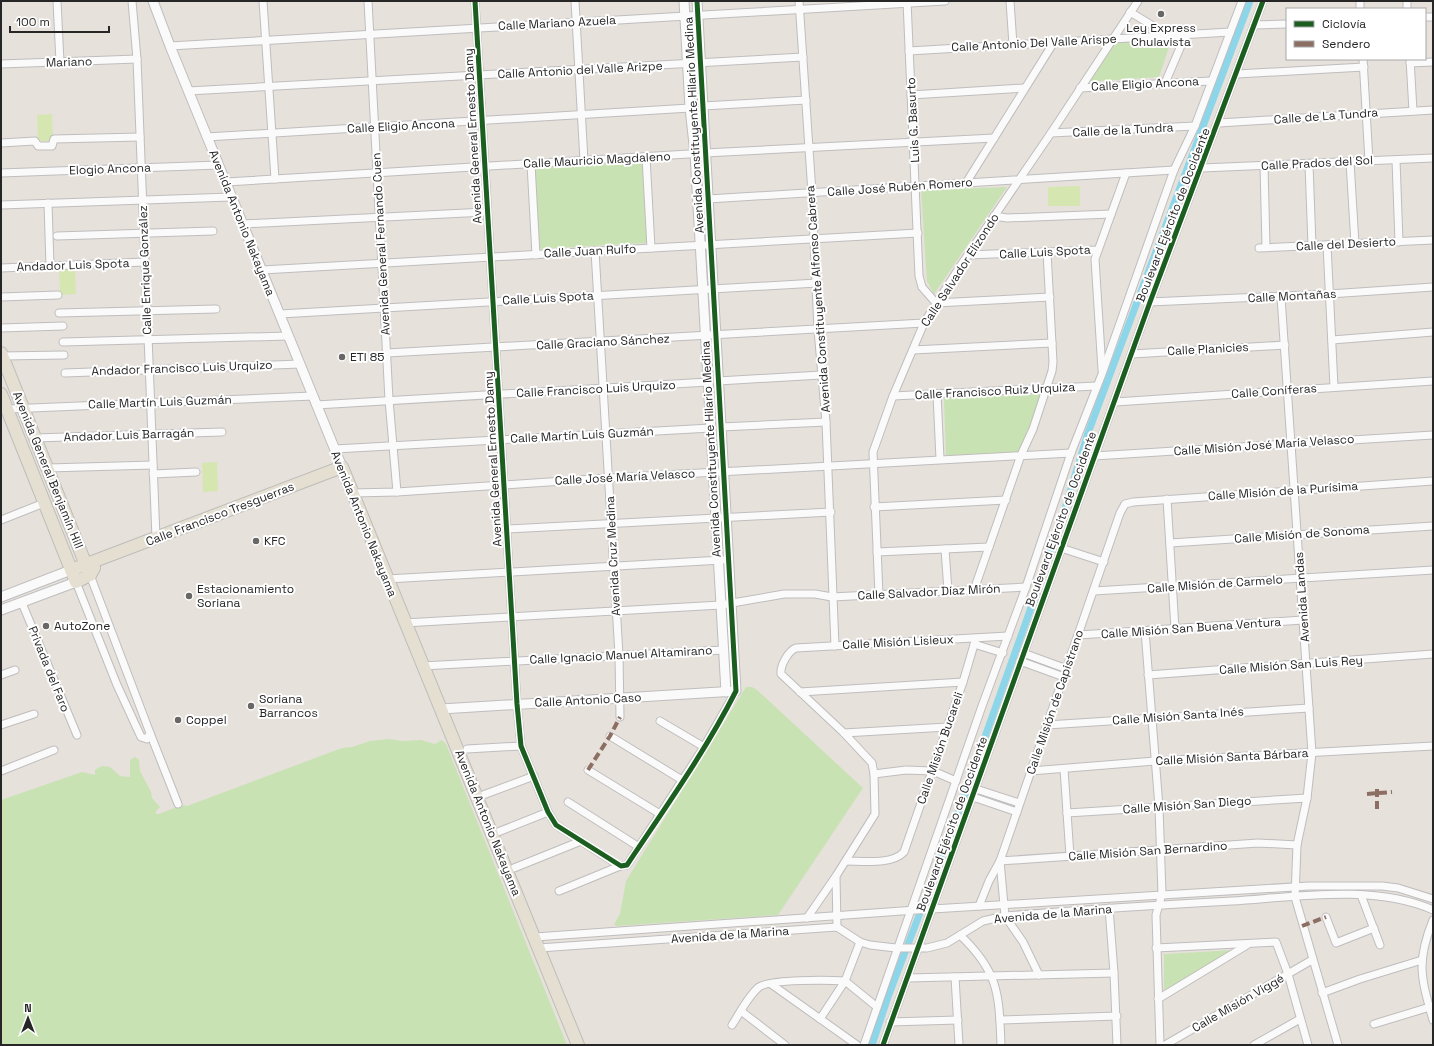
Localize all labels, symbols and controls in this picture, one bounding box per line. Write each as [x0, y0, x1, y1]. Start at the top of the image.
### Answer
scale bar [10, 8, 109, 34]
legend [1286, 8, 1426, 60]
marker: Ley Express Chulavista [1156, 9, 1166, 19]
street label: Calle Mariano Azuela [498, 12, 616, 34]
text: 100 m [16, 14, 50, 30]
street label: Avenida Constituyente Hilario Medina [680, 16, 708, 234]
text: Ciclovía [1322, 16, 1366, 32]
place label: Ley Express Chulavista [1126, 20, 1196, 50]
street label: Calle Antonio Del Valle Arispe [951, 31, 1117, 55]
text: Sendero [1322, 36, 1370, 52]
street label: Avenida General Ernesto Damy [460, 48, 486, 224]
street label: Mariano [46, 53, 92, 71]
street label: Calle Antonio del Valle Arizpe [497, 58, 663, 82]
street label: Calle Eligio Ancona [1091, 73, 1199, 95]
street label: Luis G. Basurto [903, 77, 923, 163]
street label: Calle de La Tundra [1273, 104, 1379, 128]
street label: Calle Eligio Ancona [347, 115, 455, 137]
street label: Calle de la Tundra [1072, 119, 1174, 141]
street label: Boulevard Ejército de Occidente [1132, 126, 1214, 304]
street label: Avenida Antonio Nakayama [205, 148, 279, 298]
street label: Calle Mauricio Magdaleno [523, 148, 671, 172]
street label: Avenida General Fernando Cuen [368, 152, 394, 336]
street label: Calle Prados del Sol [1261, 152, 1373, 174]
street label: Elogio Ancona [69, 160, 151, 178]
street label: Calle José Rubén Romero [827, 174, 973, 200]
street label: Avenida Constituyente Alfonso Cabrera [802, 185, 834, 413]
street label: Calle Enrique González [135, 205, 155, 335]
street label: Calle Salvador Elizondo [917, 210, 1003, 330]
street label: Calle del Desierto [1296, 233, 1396, 255]
street label: Calle Juan Rulfo [543, 241, 637, 261]
street label: Calle Luis Spota [999, 242, 1091, 262]
street label: Andador Luis Spota [16, 255, 130, 275]
street label: Calle Montañas [1247, 286, 1337, 306]
street label: Calle Luis Spota [502, 288, 594, 308]
street label: Calle Graciano Sánchez [536, 331, 670, 353]
street label: Calle Planicies [1167, 339, 1249, 359]
street label: Avenida Constituyente Hilario Medina [697, 340, 725, 558]
place label: ETI 85 [350, 349, 385, 365]
marker: ETI 85 [337, 352, 347, 362]
street label: Andador Francisco Luis Urquizo [91, 357, 273, 379]
street label: Avenida General Ernesto Damy [480, 371, 506, 547]
street label: Calle Francisco Luis Urquizo [516, 377, 676, 401]
street label: Calle Francisco Ruiz Urquiza [914, 379, 1076, 403]
street label: Calle Coníferas [1231, 380, 1317, 402]
street label: Avenida General Benjamín Hill [9, 389, 87, 551]
street label: Calle Martín Luis Guzmán [88, 391, 232, 413]
street label: Calle Martín Luis Guzmán [510, 423, 654, 447]
street label: Andador Luis Barragán [63, 425, 195, 445]
street label: Boulevard Ejército de Occidente [1022, 429, 1100, 609]
street label: Calle Misión José María Velasco [1173, 431, 1355, 459]
street label: Avenida Antonio Nakayama [327, 449, 401, 599]
street label: Calle José María Velasco [554, 465, 696, 489]
street label: Calle Francisco Tresguerras [144, 478, 296, 550]
street label: Calle Misión de la Purísima [1207, 478, 1359, 504]
street label: Avenida Cruz Medina [602, 496, 624, 616]
street label: Calle Misión de Sonoma [1234, 521, 1370, 547]
place label: KFC [264, 533, 286, 549]
marker: KFC [251, 536, 261, 546]
street label: Avenida Landas [1291, 551, 1313, 643]
street label: Calle Misión de Carmelo [1147, 571, 1283, 597]
street label: Calle Salvador Díaz Mirón [857, 580, 1001, 604]
place label: Estacionamiento Soriana [197, 581, 294, 611]
marker: Estacionamiento Soriana [184, 591, 194, 601]
street label: Calle Misión San Buena Ventura [1100, 614, 1282, 642]
place label: AutoZone [54, 618, 110, 634]
marker: AutoZone [41, 621, 51, 631]
street label: Privada del Faro [24, 624, 74, 714]
street label: Calle Misión de Capistrano [1023, 628, 1087, 776]
street label: Calle Misión Lisieux [842, 631, 954, 653]
street label: Calle Ignacio Manuel Altamirano [529, 642, 713, 668]
street label: Calle Misión San Luis Rey [1219, 652, 1363, 678]
street label: Calle Antonio Caso [534, 689, 642, 711]
street label: Calle Misión Bucareli [913, 690, 967, 806]
place label: Soriana Barrancos [259, 691, 318, 721]
marker: Soriana Barrancos [246, 701, 256, 711]
street label: Calle Misión Santa Inés [1112, 703, 1244, 729]
place label: Coppel [186, 712, 227, 728]
marker: Coppel [173, 715, 183, 725]
street label: Boulevard Ejército de Occidente [913, 734, 991, 914]
street label: Calle Misión Santa Bárbara [1155, 745, 1309, 769]
street label: Avenida Antonio Nakayama [451, 748, 525, 898]
street label: Calle Misión San Diego [1122, 793, 1252, 817]
street label: Calle Misión San Bernardino [1068, 837, 1228, 865]
street label: Avenida de la Marina [993, 901, 1113, 927]
street label: Avenida de la Marina [670, 923, 790, 947]
street label: Calle Misión Viggé [1189, 970, 1287, 1036]
north arrow [8, 998, 48, 1038]
text: N [24, 1001, 32, 1015]

